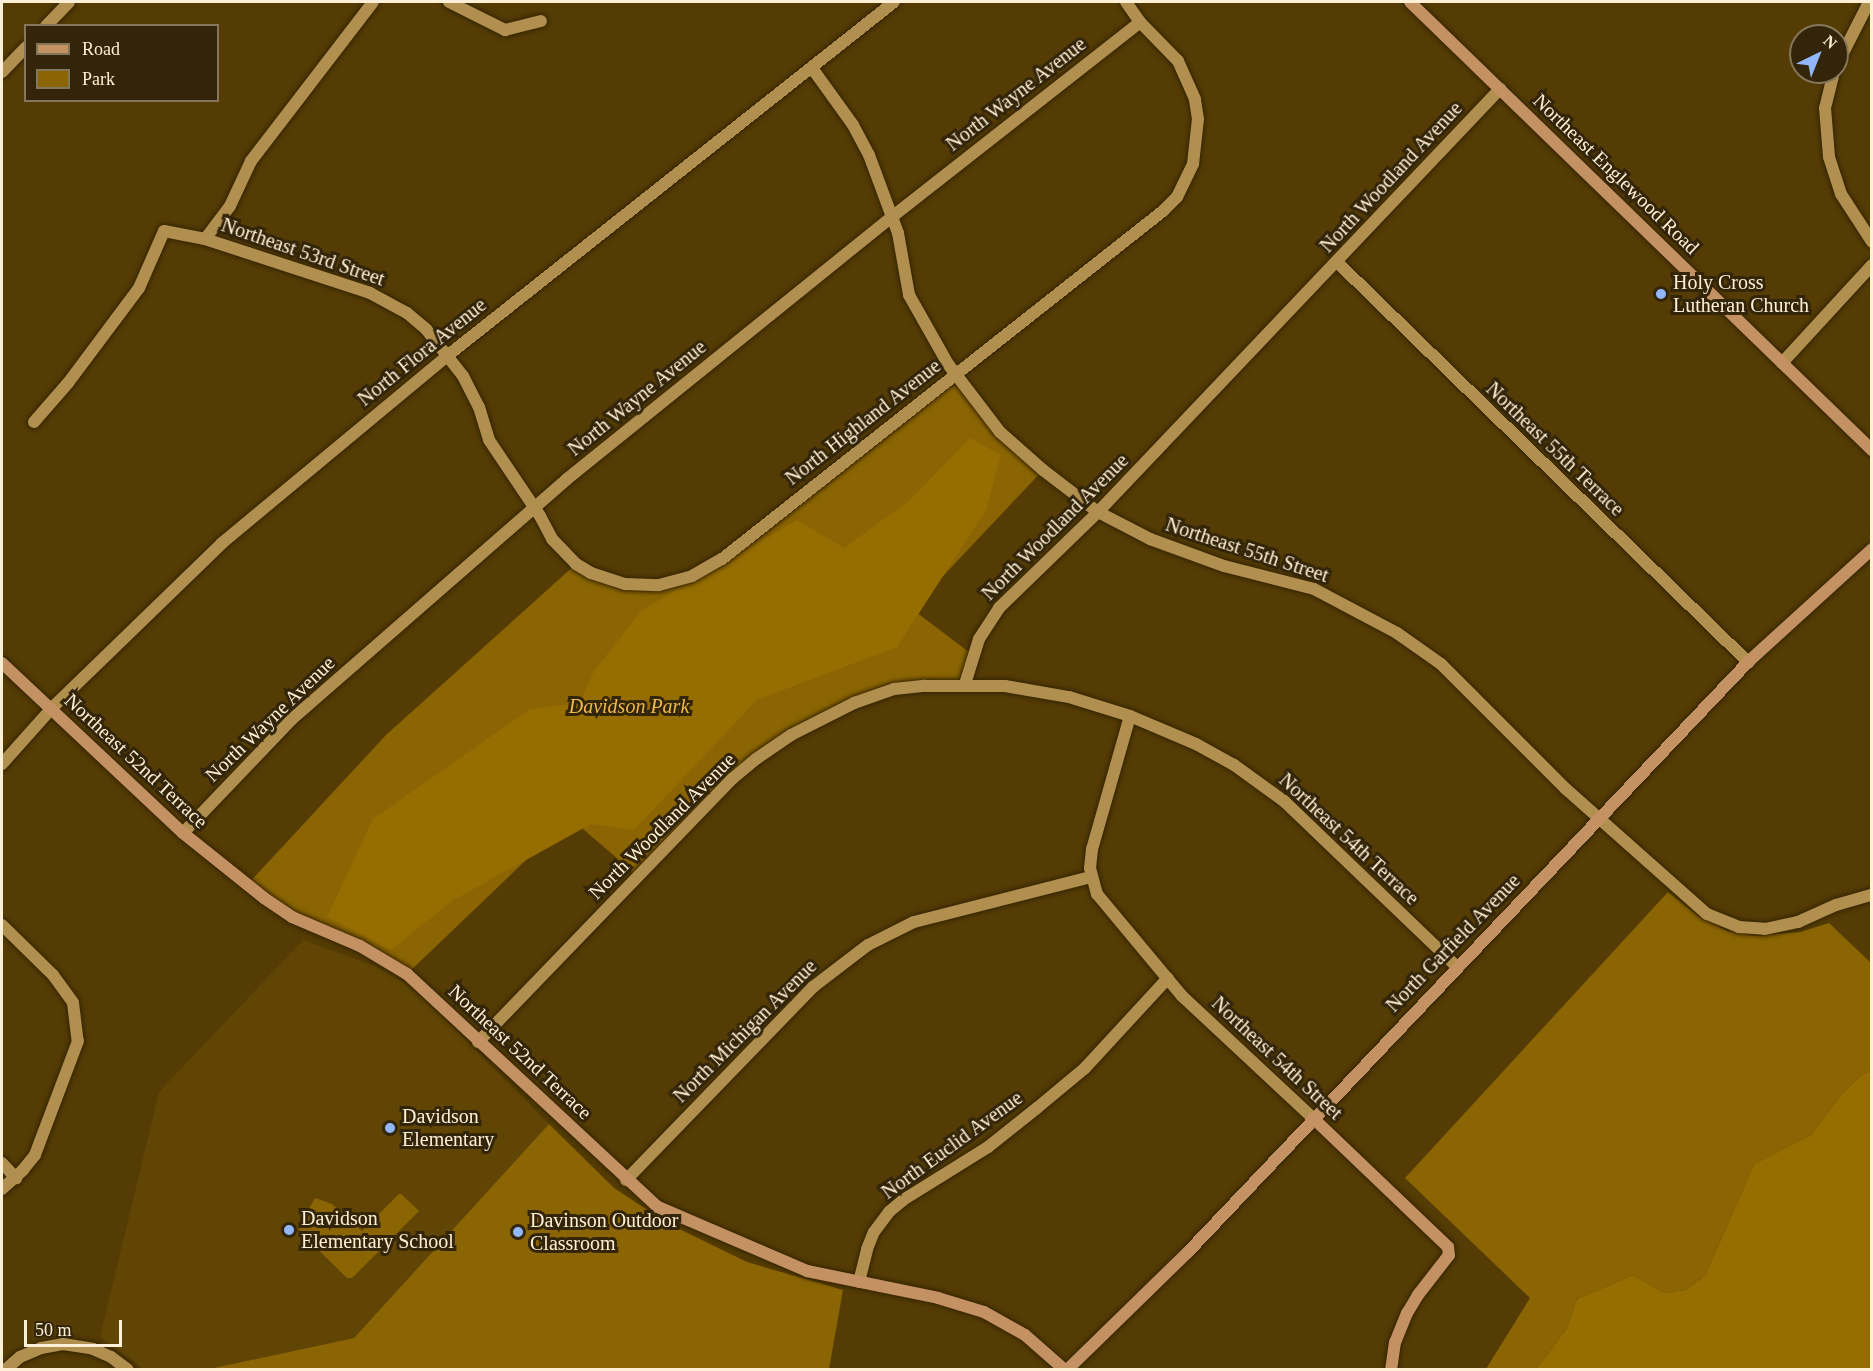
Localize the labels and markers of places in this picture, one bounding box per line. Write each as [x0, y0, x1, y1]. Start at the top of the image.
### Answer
place label: Holy Cross Lutheran Church [1673, 270, 1809, 317]
marker: Holy Cross Lutheran Church [1654, 287, 1668, 301]
place label: Davidson Elementary [402, 1104, 494, 1151]
marker: Davidson Elementary [383, 1121, 397, 1135]
place label: Davidson Elementary School [301, 1206, 454, 1253]
place label: Davinson Outdoor Classroom [530, 1208, 678, 1255]
marker: Davidson Elementary School [282, 1223, 296, 1237]
marker: Davinson Outdoor Classroom [511, 1225, 525, 1239]

